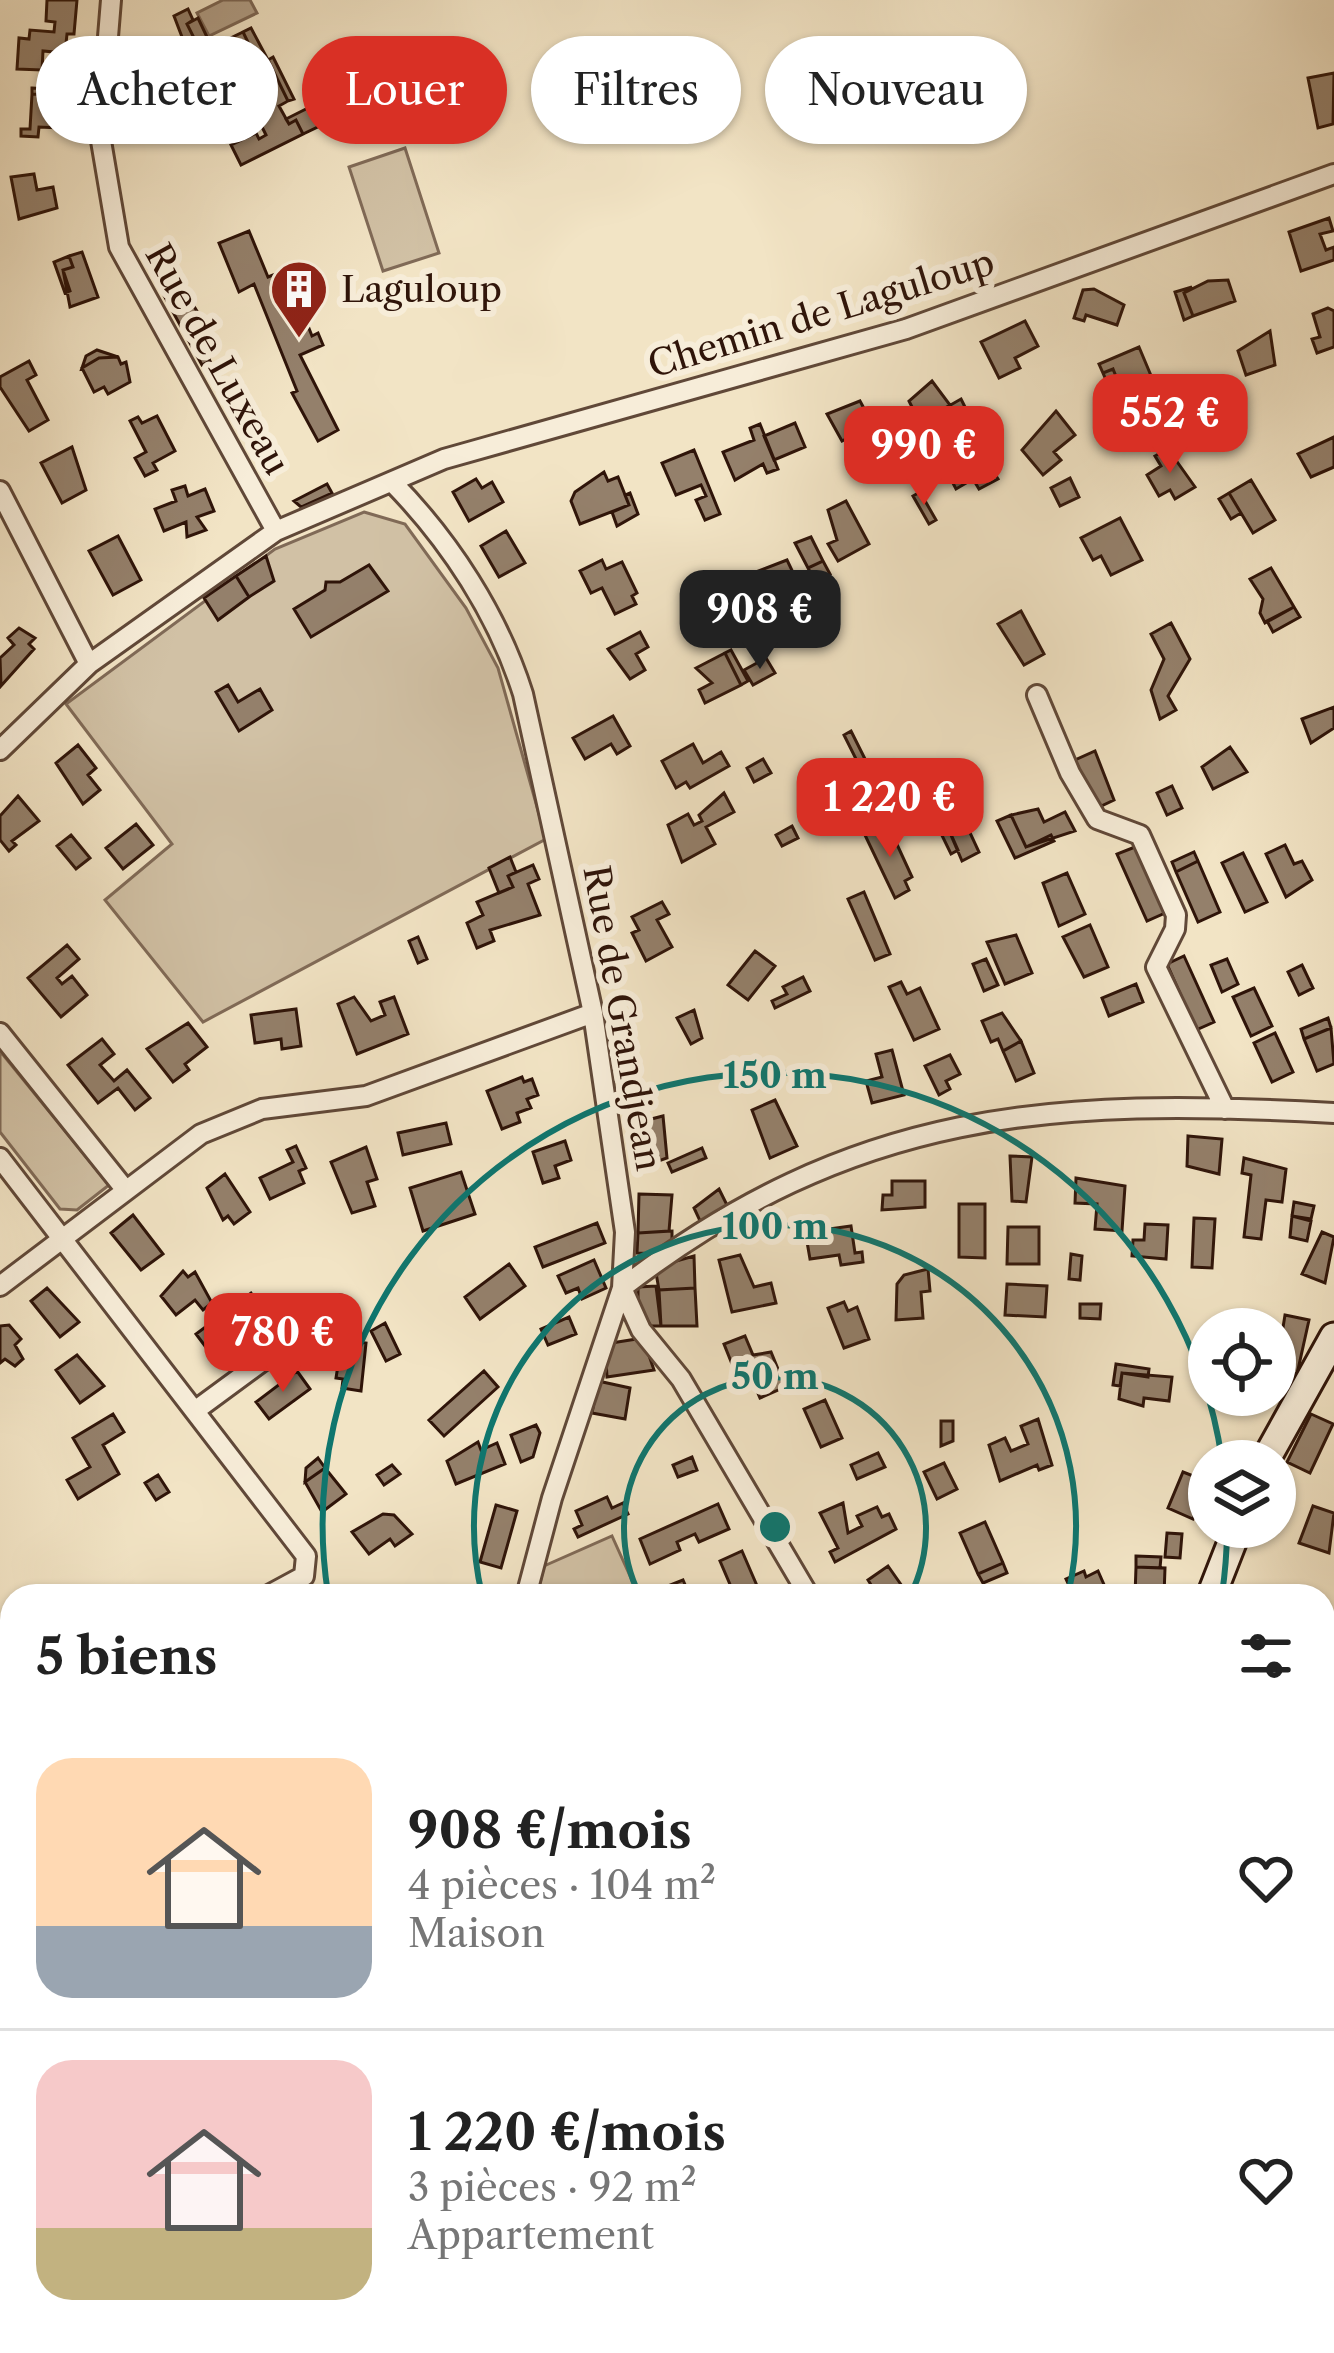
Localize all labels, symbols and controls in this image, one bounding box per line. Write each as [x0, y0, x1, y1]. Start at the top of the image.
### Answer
chip: Acheter [36, 36, 278, 144]
chip: Louer [302, 36, 507, 144]
chip: Filtres [531, 36, 741, 144]
chip: Nouveau [765, 36, 1027, 144]
street label: Rue de Luxeau [136, 236, 300, 482]
street label: Chemin de Laguloup [643, 239, 999, 387]
building icon: Laguloup [268, 258, 330, 340]
place label: Laguloup [341, 267, 502, 311]
pin: 552 € [1086, 374, 1254, 476]
text: 552 € [1120, 389, 1220, 437]
pin: 990 € [840, 406, 1008, 508]
text: 990 € [871, 421, 977, 469]
pin: 908 € [676, 570, 844, 672]
text: 908 € [707, 585, 813, 633]
pin: 1 220 € [779, 758, 1001, 860]
text: 1 220 € [824, 773, 956, 821]
street label: Rue de Grandjean [574, 862, 672, 1174]
text: 150 m [723, 1053, 827, 1097]
text: 100 m [722, 1204, 828, 1248]
pin: 780 € [199, 1293, 367, 1395]
text: 780 € [231, 1308, 335, 1356]
map controls [1188, 1308, 1296, 1548]
button: locate [1188, 1308, 1296, 1416]
text: 50 m [731, 1354, 819, 1398]
button: layers [1188, 1440, 1296, 1548]
centre of rings [754, 1506, 796, 1548]
icon: filters [1233, 1623, 1299, 1689]
text: 5 biens [36, 1625, 217, 1687]
text: 908 €/mois [408, 1799, 692, 1861]
icon: home [132, 1806, 276, 1950]
icon: heart [1233, 1845, 1299, 1911]
text: 4 pièces · 104 m² [408, 1861, 716, 1909]
text: Maison [408, 1909, 545, 1957]
text: 1 220 €/mois [408, 2101, 726, 2163]
icon: home [132, 2108, 276, 2252]
icon: heart [1233, 2147, 1299, 2213]
text: 3 pièces · 92 m² [408, 2163, 697, 2211]
text: Appartement [408, 2211, 654, 2259]

